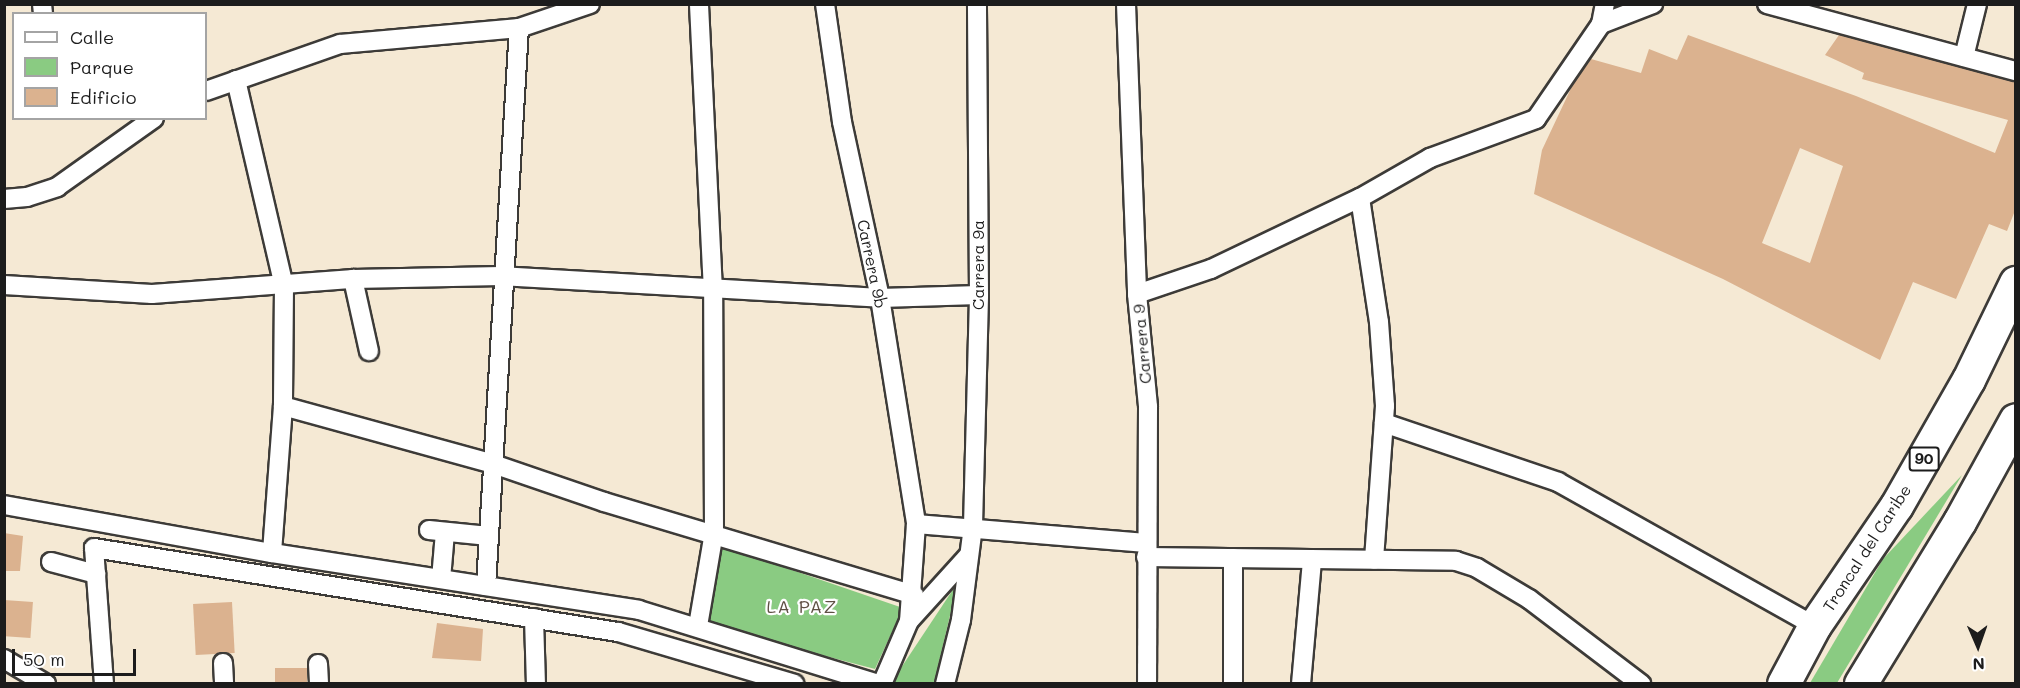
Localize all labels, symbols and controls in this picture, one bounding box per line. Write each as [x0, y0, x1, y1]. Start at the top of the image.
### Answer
legend [12, 12, 207, 120]
text: Calle [70, 25, 114, 49]
text: Parque [70, 55, 134, 79]
text: Edificio [70, 85, 137, 109]
street label: Carrera 9b [853, 218, 891, 310]
street label: Carrera 9a [968, 220, 988, 310]
street label: Carrera 9 [1129, 303, 1155, 385]
road number: 90 [1908, 447, 1940, 471]
street label: Troncal del Caribe [1819, 481, 1915, 615]
district label: LA PAZ [767, 595, 837, 617]
north arrow [1948, 616, 2008, 676]
scale bar [15, 637, 140, 675]
text: 50 m [23, 647, 65, 671]
text: N [1972, 654, 1985, 675]

